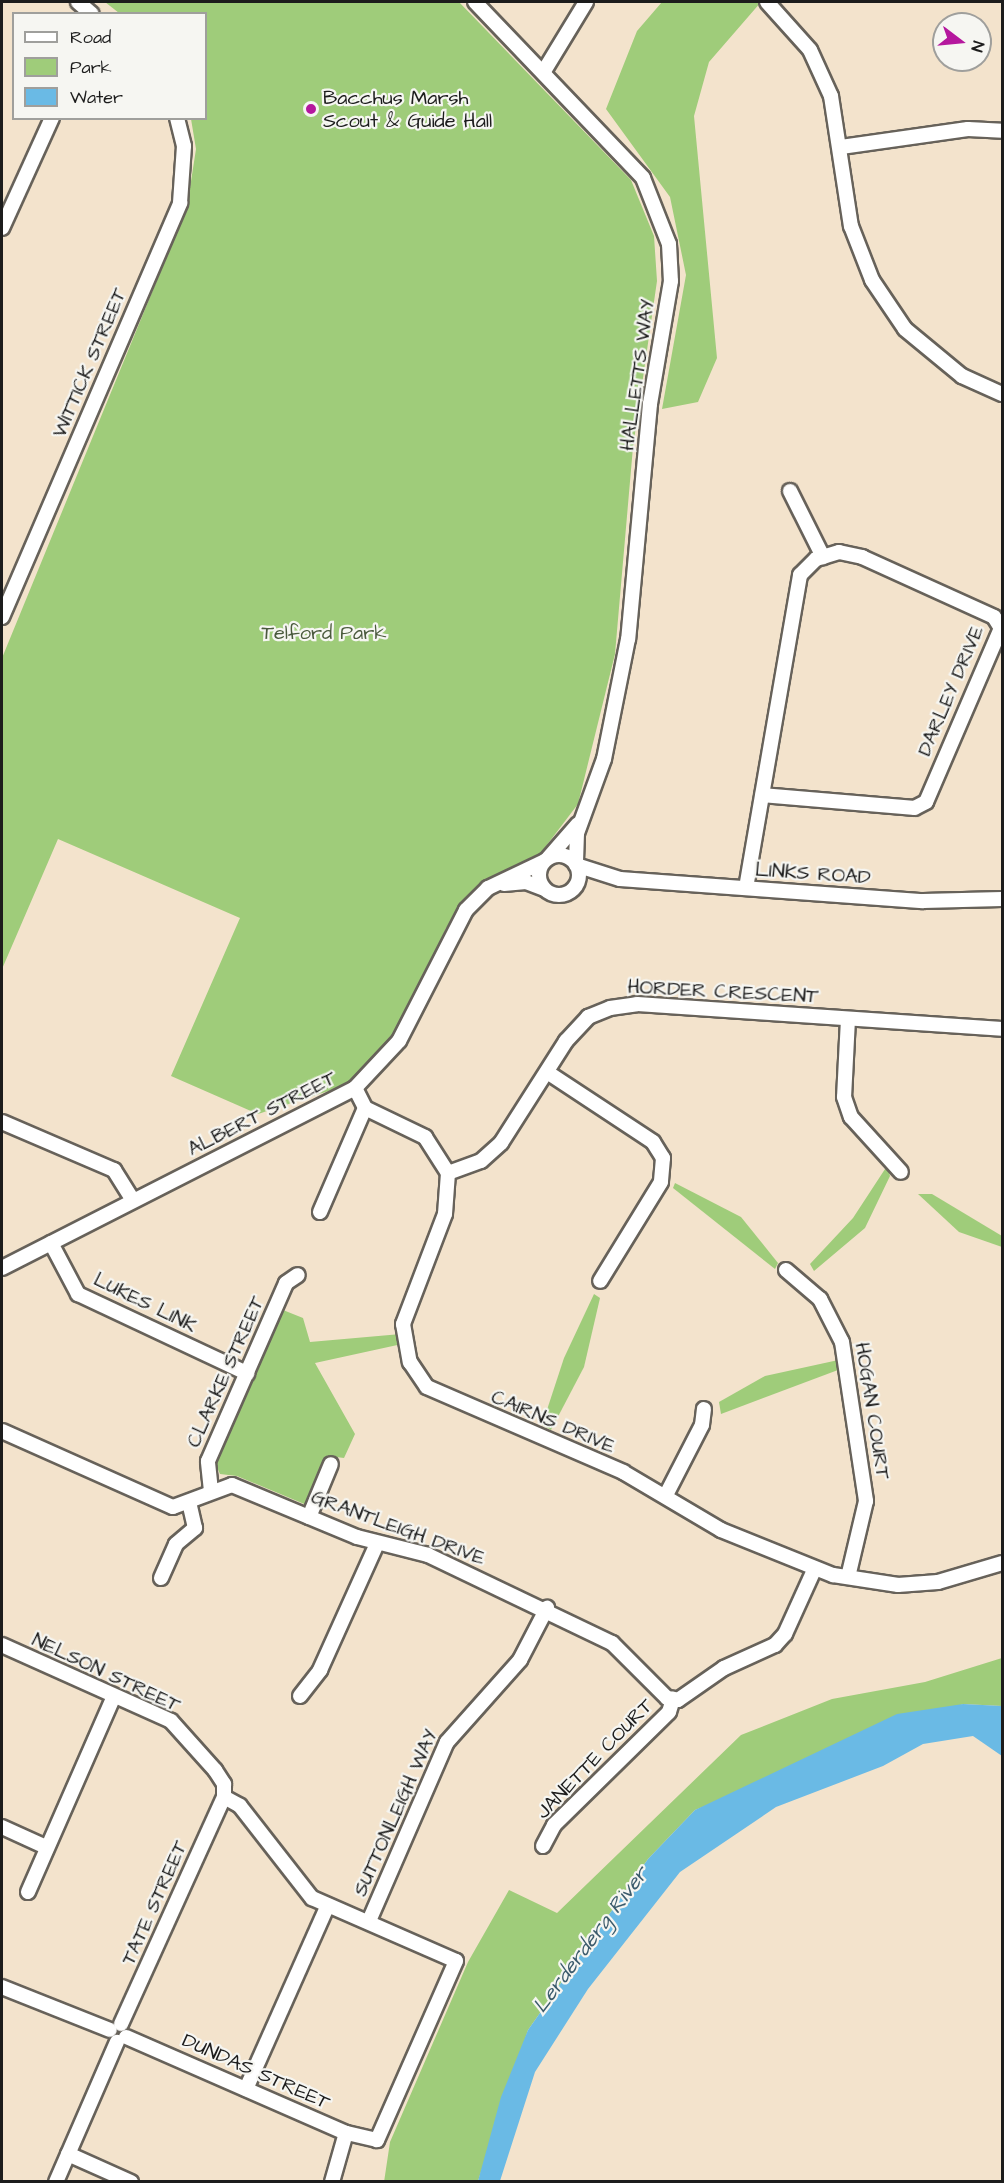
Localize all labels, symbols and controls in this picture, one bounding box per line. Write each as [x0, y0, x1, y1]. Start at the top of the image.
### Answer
legend [12, 12, 207, 120]
north arrow [932, 12, 992, 72]
text: Road [70, 25, 111, 50]
text: N [965, 39, 989, 54]
text: Park [70, 55, 112, 80]
text: Water [70, 85, 123, 110]
place label: Bacchus Marsh Scout & Guide Hall [323, 86, 492, 133]
marker: Bacchus Marsh Scout & Guide Hall [304, 102, 318, 116]
street label: WITTICK STREET [48, 285, 132, 441]
street label: HALLETTS WAY [616, 298, 660, 452]
park label: Telford Park [261, 621, 387, 645]
street label: DARLEY DRIVE [913, 622, 989, 760]
street label: LINKS ROAD [754, 858, 872, 890]
street label: HORDER CRESCENT [627, 975, 819, 1009]
street label: ALBERT STREET [184, 1066, 340, 1162]
street label: LUKES LINK [90, 1268, 200, 1338]
street label: CLARKE STREET [182, 1293, 270, 1451]
street label: HOGAN COURT [849, 1341, 895, 1481]
street label: CAIRNS DRIVE [487, 1385, 619, 1459]
street label: GRANTLEIGH DRIVE [308, 1485, 488, 1571]
street label: NELSON STREET [28, 1628, 184, 1718]
street label: JANETTE COURT [531, 1694, 659, 1824]
street label: SUTTONLEIGH WAY [348, 1726, 444, 1900]
street label: TATE STREET [117, 1837, 193, 1969]
water label: Lerderderg River [528, 1862, 654, 2018]
street label: DUNDAS STREET [178, 2029, 334, 2115]

